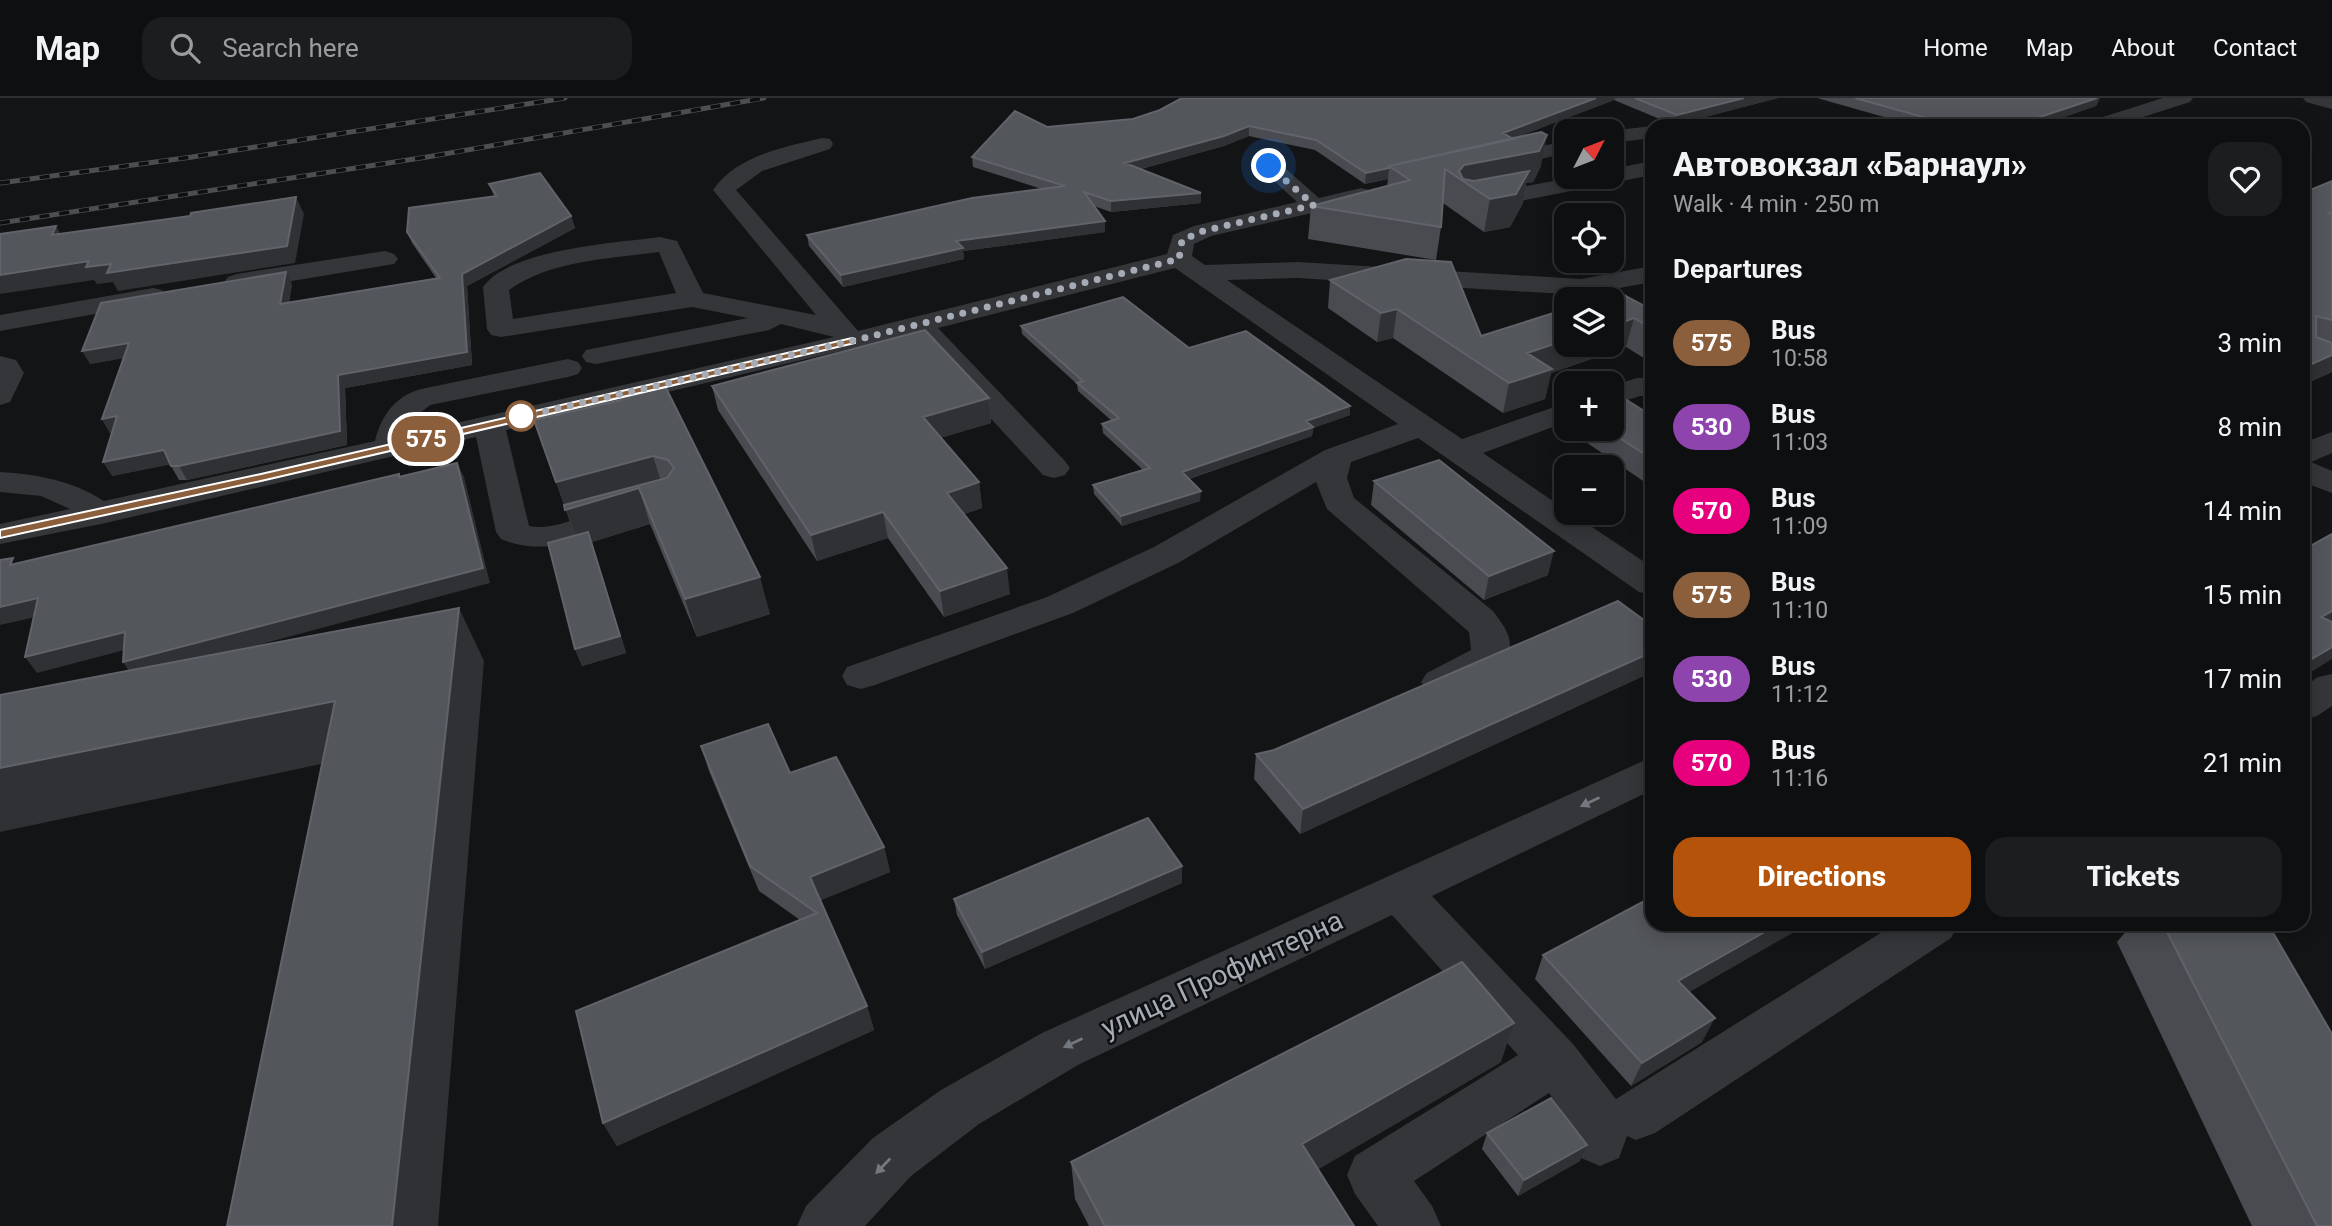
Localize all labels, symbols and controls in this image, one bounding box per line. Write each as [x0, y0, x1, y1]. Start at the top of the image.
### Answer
search box [142, 17, 632, 80]
text: Map [35, 29, 100, 68]
icon: search [166, 29, 204, 67]
text: Search here [222, 33, 359, 63]
text: Home [1923, 34, 1988, 62]
text: Map [2026, 34, 2073, 62]
text: About [2111, 34, 2175, 62]
text: Contact [2213, 34, 2297, 62]
north arrow [1554, 119, 1624, 189]
map controls [1554, 119, 1624, 525]
button: heart [2208, 142, 2282, 216]
text: Автовокзал «Барнаул» [1673, 145, 2027, 184]
your location [1251, 148, 1286, 183]
text: Walk · 4 min · 250 m [1673, 191, 1879, 218]
button: locate [1554, 203, 1624, 273]
text: Departures [1673, 254, 1803, 284]
button: layers [1554, 287, 1624, 357]
text: Bus [1771, 315, 1816, 345]
text: 3 min [2217, 328, 2282, 358]
text: 575 [1691, 329, 1732, 357]
text: 10:58 [1771, 345, 1828, 372]
button: + [1554, 371, 1624, 441]
text: Bus [1771, 399, 1816, 429]
unlabelled marker [506, 401, 536, 431]
text: 8 min [2217, 412, 2282, 442]
text: 530 [1691, 413, 1732, 441]
line badge: 575 [386, 416, 466, 462]
text: 575 [405, 425, 447, 453]
text: 11:03 [1771, 429, 1828, 456]
button: − [1554, 455, 1624, 525]
text: Bus [1771, 483, 1816, 513]
text: 14 min [2203, 496, 2282, 526]
text: 570 [1691, 497, 1732, 525]
text: 11:09 [1771, 513, 1828, 540]
text: Bus [1771, 567, 1816, 597]
text: 15 min [2203, 580, 2282, 610]
text: 575 [1691, 581, 1732, 609]
text: 11:10 [1771, 597, 1828, 624]
text: Bus [1771, 651, 1816, 681]
text: 17 min [2203, 664, 2282, 694]
text: 530 [1691, 665, 1732, 693]
text: 11:12 [1771, 681, 1828, 708]
text: Bus [1771, 735, 1816, 765]
text: 21 min [2203, 748, 2282, 778]
text: 570 [1691, 749, 1732, 777]
text: 11:16 [1771, 765, 1828, 792]
one-way arrow [1580, 796, 1600, 807]
button: Directions [1673, 837, 1971, 917]
button: Tickets [1985, 837, 2282, 917]
street label: улица Профинтерна [1096, 904, 1348, 1044]
one-way arrow [1063, 1038, 1084, 1049]
one-way arrow [875, 1157, 891, 1174]

